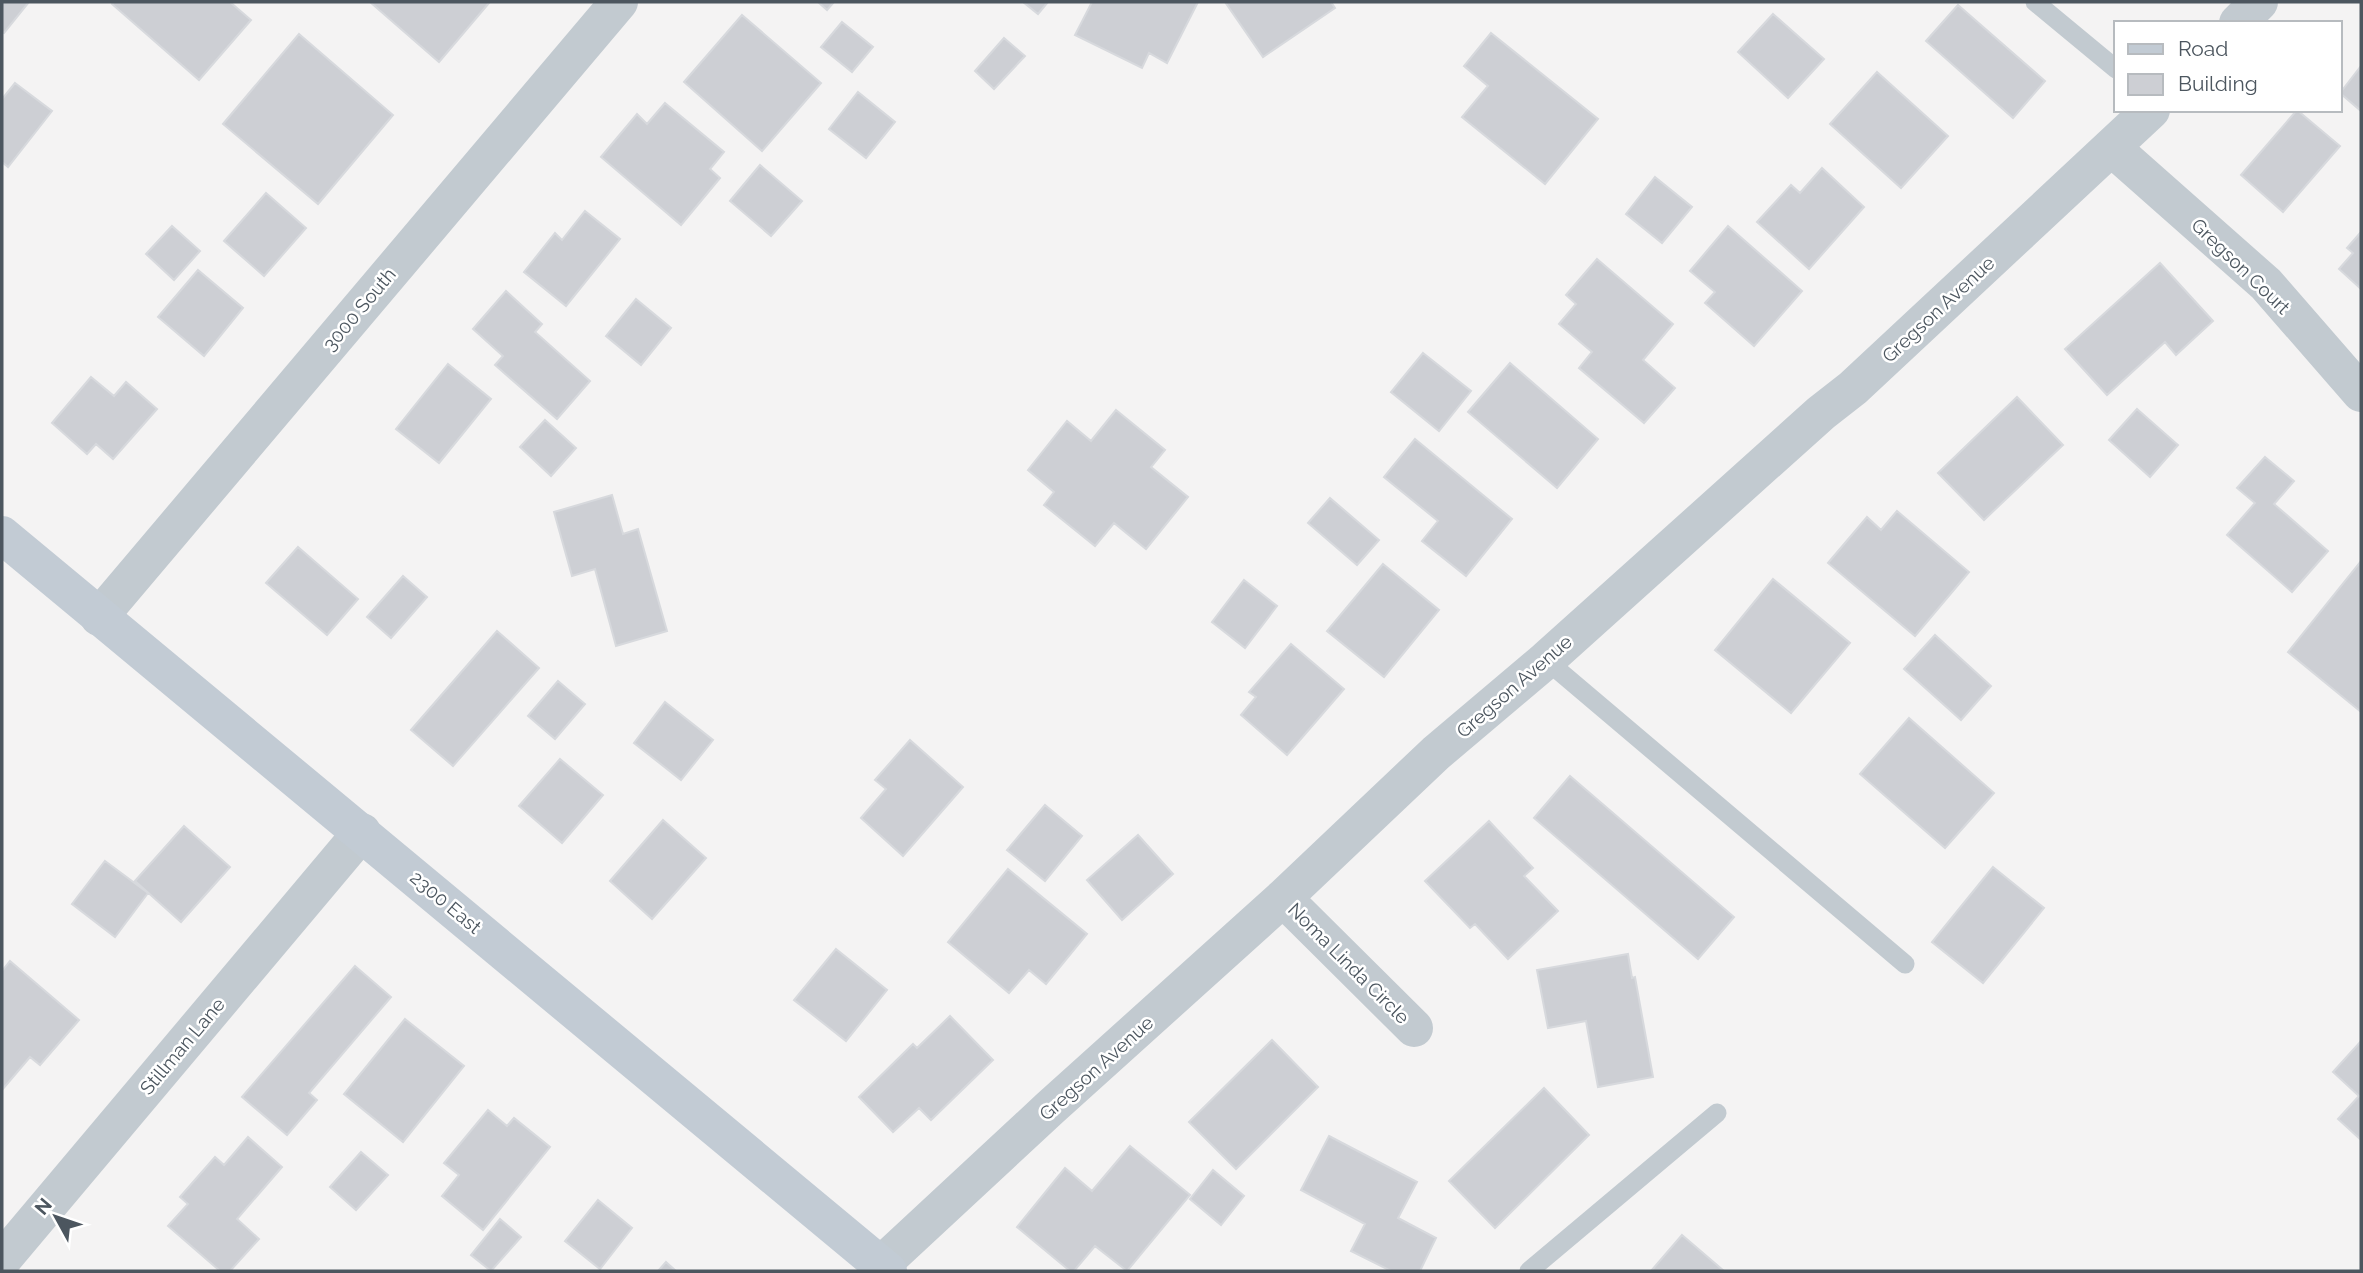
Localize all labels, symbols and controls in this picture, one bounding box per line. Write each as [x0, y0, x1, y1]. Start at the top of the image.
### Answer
legend [2114, 21, 2342, 112]
text: Road [2178, 36, 2228, 61]
text: Building [2178, 71, 2258, 96]
street label: Gregson Court [2187, 214, 2295, 319]
street label: Gregson Avenue [1877, 251, 1999, 367]
street label: 3000 South [318, 263, 400, 355]
street label: Gregson Avenue [1452, 630, 1576, 742]
street label: 2300 East [406, 866, 486, 938]
street label: Noma Linda Circle [1284, 898, 1414, 1028]
street label: Stillman Lane [135, 993, 229, 1099]
street label: Gregson Avenue [1035, 1011, 1157, 1125]
north arrow [21, 1182, 91, 1252]
text: N [30, 1193, 56, 1219]

